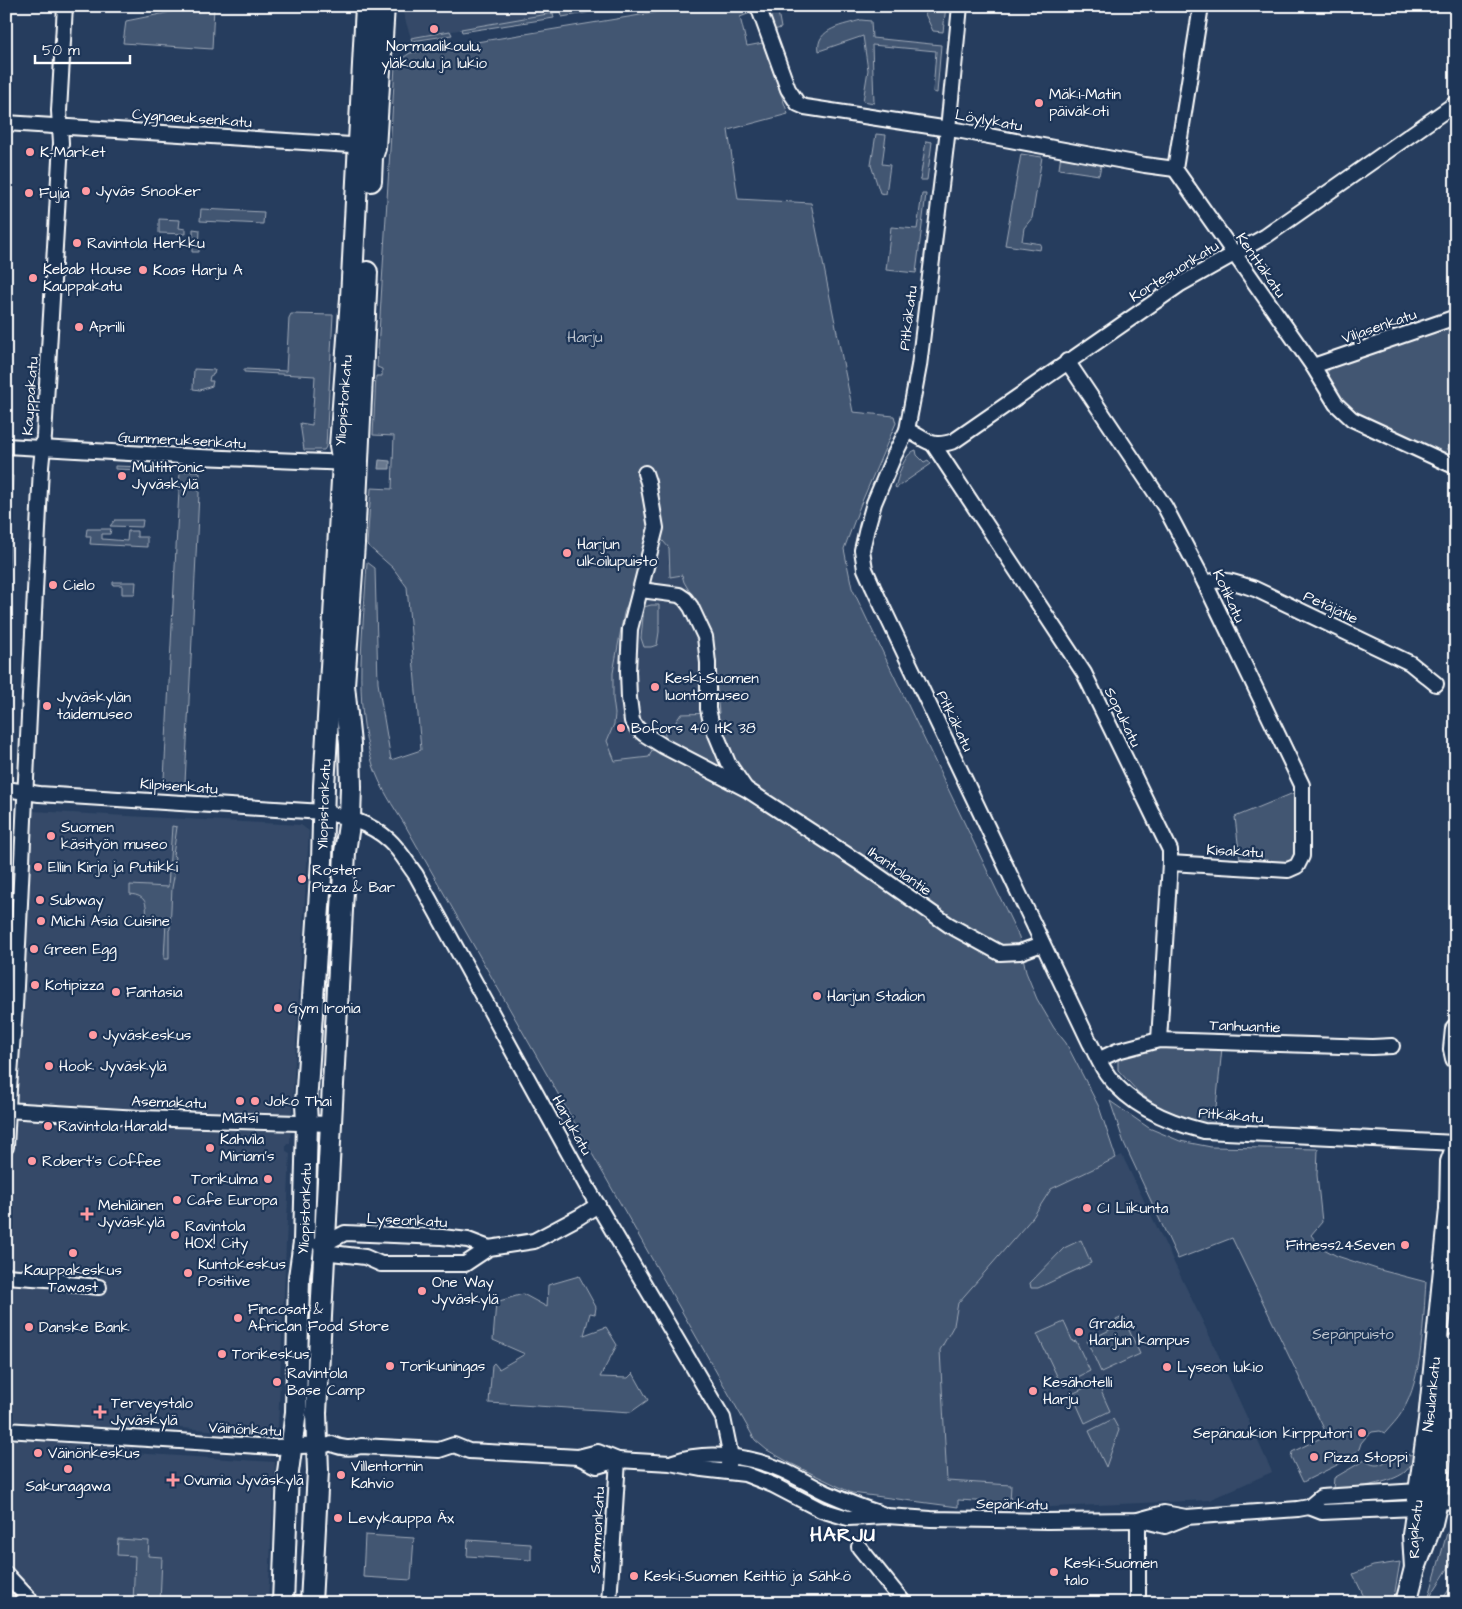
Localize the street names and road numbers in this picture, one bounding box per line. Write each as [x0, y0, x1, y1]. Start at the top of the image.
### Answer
street label: Cygnaeuksenkatu [131, 104, 253, 134]
street label: Löylykatu [953, 104, 1025, 138]
street label: Kenttäkatu [1230, 229, 1291, 302]
street label: Kortesuonkatu [1126, 235, 1223, 307]
street label: Pitkäkatu [894, 284, 923, 352]
street label: Viljasenkatu [1339, 304, 1420, 349]
street label: Yliopistonkatu [330, 354, 358, 447]
street label: Kauppakatu [17, 355, 44, 436]
street label: Gummeruksenkatu [117, 427, 247, 454]
street label: Kotikatu [1207, 566, 1250, 627]
street label: Petäjätie [1300, 586, 1362, 629]
street label: Sopukatu [1099, 684, 1146, 751]
street label: Pitkäkatu [931, 687, 978, 755]
street label: Yliopistonkatu [312, 758, 337, 851]
street label: Kilpisenkatu [139, 773, 219, 800]
street label: Kisakatu [1206, 840, 1264, 863]
street label: Ihantolantie [864, 842, 936, 901]
street label: Tanhuantie [1209, 1015, 1281, 1038]
street label: Asemakatu [131, 1091, 207, 1114]
street label: Harjukatu [546, 1091, 597, 1159]
street label: Pitkäkatu [1198, 1102, 1265, 1129]
street label: Yliopistonkatu [292, 1162, 317, 1256]
street label: Lyseonkatu [366, 1208, 448, 1234]
street label: Nisulankatu [1417, 1356, 1446, 1433]
street label: Väinönkatu [208, 1417, 282, 1442]
street label: Sammonkatu [585, 1486, 610, 1574]
street label: Sepänkatu [976, 1493, 1048, 1516]
street label: Rajakatu [1403, 1498, 1429, 1559]

